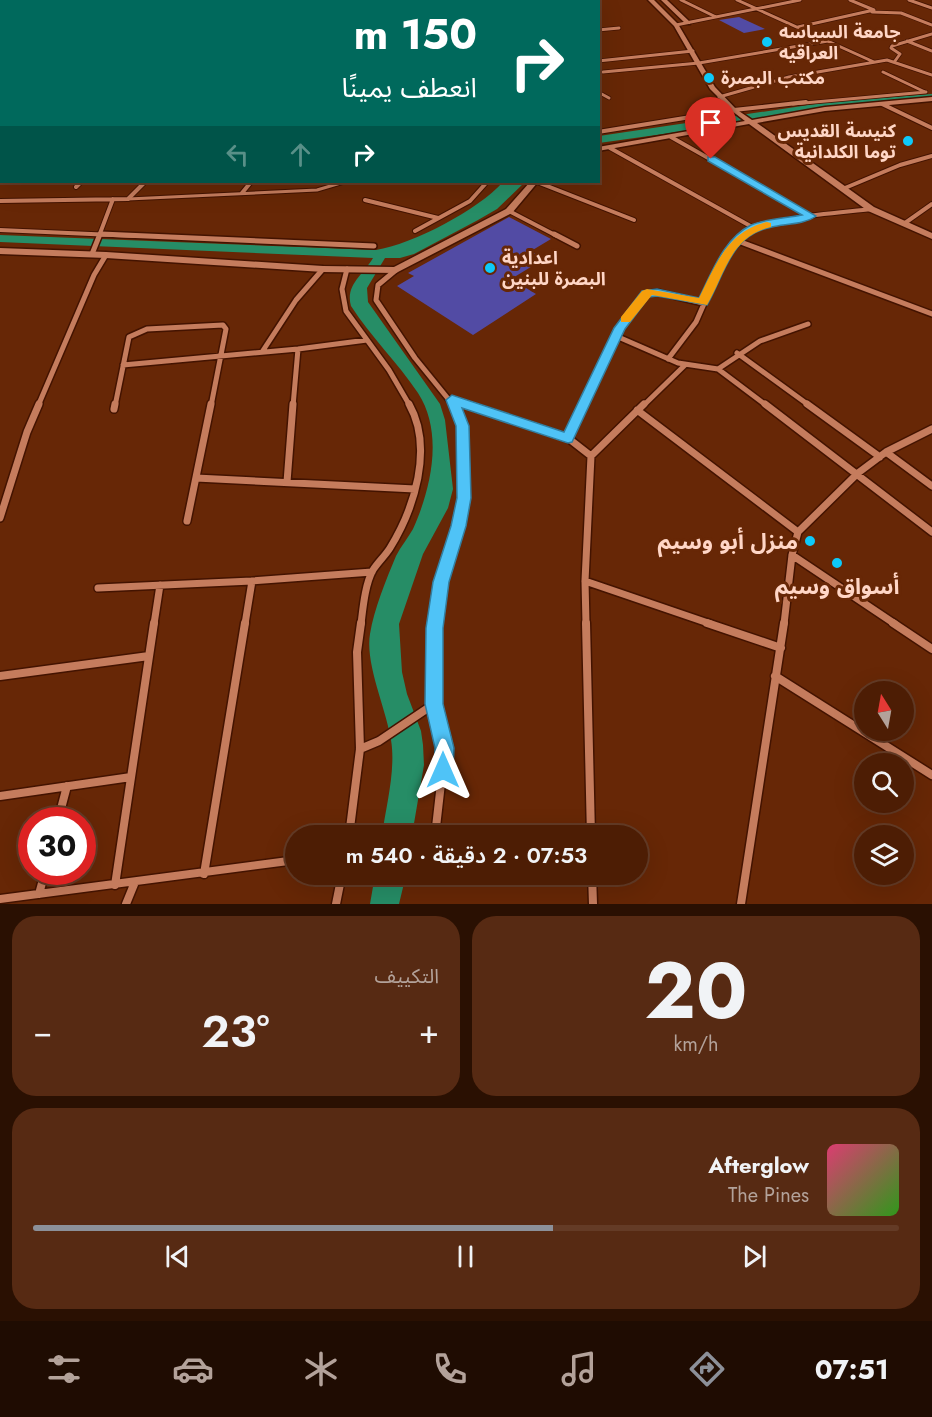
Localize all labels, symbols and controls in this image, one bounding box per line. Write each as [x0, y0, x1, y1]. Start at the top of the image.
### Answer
text: 150 m [354, 4, 477, 65]
place label: جامعة السياسه العراقيه [779, 19, 901, 66]
icon: right [498, 24, 576, 102]
marker: جامعة السياسه العراقيه [760, 35, 774, 49]
place label: مكتب البصرة [721, 65, 825, 91]
text: انعطف يمينًا [341, 68, 477, 107]
marker: مكتب البصرة [702, 71, 716, 85]
pin [685, 97, 736, 159]
icon: arrive [694, 106, 727, 139]
place label: كنيسة القديس توما الكلدانية [777, 118, 897, 165]
marker: كنيسة القديس توما الكلدانية [901, 134, 915, 148]
icon: left [221, 138, 254, 171]
icon: ahead [284, 138, 317, 171]
icon: right [347, 138, 380, 171]
place label: اعدادية البصرة للبنين [502, 245, 606, 292]
marker: اعدادية البصرة للبنين [483, 261, 497, 275]
place label: منزل أبو وسيم [657, 525, 798, 558]
marker: منزل أبو وسيم [803, 534, 817, 548]
marker: أسواق وسيم [830, 556, 844, 570]
place label: أسواق وسيم [775, 570, 899, 603]
north arrow [854, 681, 914, 741]
map controls [854, 681, 914, 885]
position arrow [411, 738, 475, 802]
button: search [854, 753, 914, 813]
speed limit sign: 30 [18, 807, 96, 885]
button: layers [854, 825, 914, 885]
text: 07:53 · 2 دقيقة · 540 m [346, 839, 587, 871]
text: 20 [645, 935, 747, 1047]
text: التكييف [375, 962, 439, 991]
text: 23° [201, 999, 270, 1064]
text: − [33, 1008, 52, 1055]
text: + [419, 1008, 439, 1055]
text: km/h [673, 1030, 719, 1059]
text: Afterglow [708, 1149, 809, 1181]
text: The Pines [728, 1181, 809, 1210]
icon: previous [161, 1240, 194, 1273]
icon: pause [449, 1240, 482, 1273]
icon: next [738, 1240, 771, 1273]
icon: filters [43, 1348, 85, 1390]
icon: car [172, 1348, 214, 1390]
icon: climate [300, 1348, 342, 1390]
icon: phone [429, 1348, 471, 1390]
icon: music [558, 1348, 600, 1390]
icon: directions [686, 1348, 728, 1390]
text: 07:51 [815, 1350, 889, 1389]

